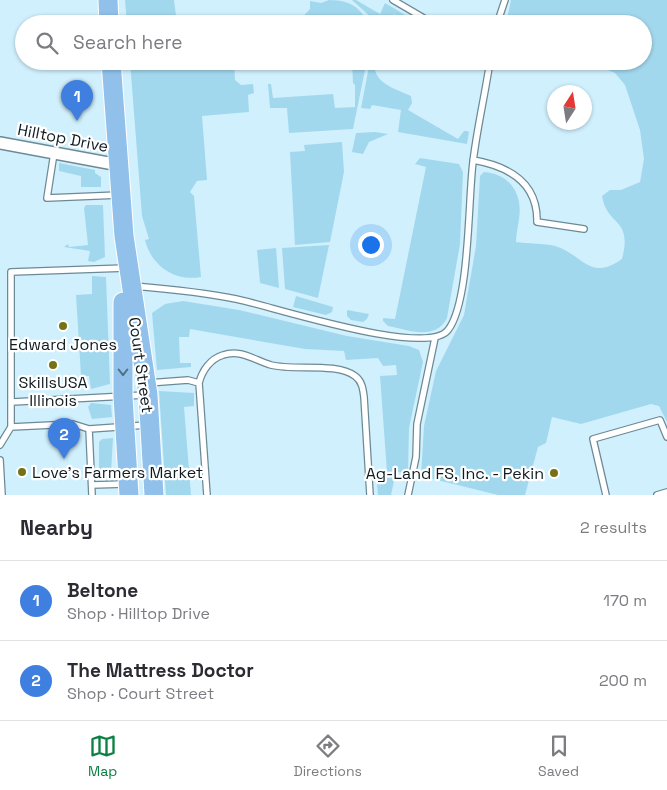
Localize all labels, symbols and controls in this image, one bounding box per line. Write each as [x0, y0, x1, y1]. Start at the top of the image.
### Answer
search box [15, 15, 652, 70]
icon: search [33, 29, 61, 57]
text: Search here [73, 30, 183, 55]
pin: 1 [61, 80, 93, 121]
north arrow [547, 85, 592, 130]
street label: Hilltop Drive [16, 119, 110, 157]
your location [358, 232, 384, 258]
street label: Court Street [124, 316, 158, 414]
marker: Edward Jones [57, 320, 69, 332]
place label: Edward Jones [9, 334, 117, 355]
marker: SkillsUSA Illinois [47, 359, 59, 371]
one-way arrow [118, 368, 128, 376]
place label: SkillsUSA Illinois [18, 372, 88, 411]
pin: 2 [48, 418, 80, 459]
place label: Love's Farmers Market [32, 462, 203, 483]
place label: Ag-Land FS, Inc. - Pekin [366, 463, 544, 484]
marker: Love's Farmers Market [16, 466, 28, 478]
marker: Ag-Land FS, Inc. - Pekin [548, 467, 560, 479]
text: Nearby [20, 514, 93, 541]
text: 2 results [580, 517, 647, 538]
text: Beltone [67, 578, 138, 603]
text: 1 [32, 590, 40, 611]
text: 170 m [603, 590, 647, 611]
text: Shop · Hilltop Drive [67, 603, 210, 624]
text: The Mattress Doctor [67, 658, 254, 683]
text: 2 [31, 670, 41, 691]
text: 200 m [599, 670, 647, 691]
text: Shop · Court Street [67, 683, 214, 704]
tab: Map [88, 732, 117, 780]
tab: Directions [293, 732, 362, 780]
tab: Saved [538, 732, 579, 780]

